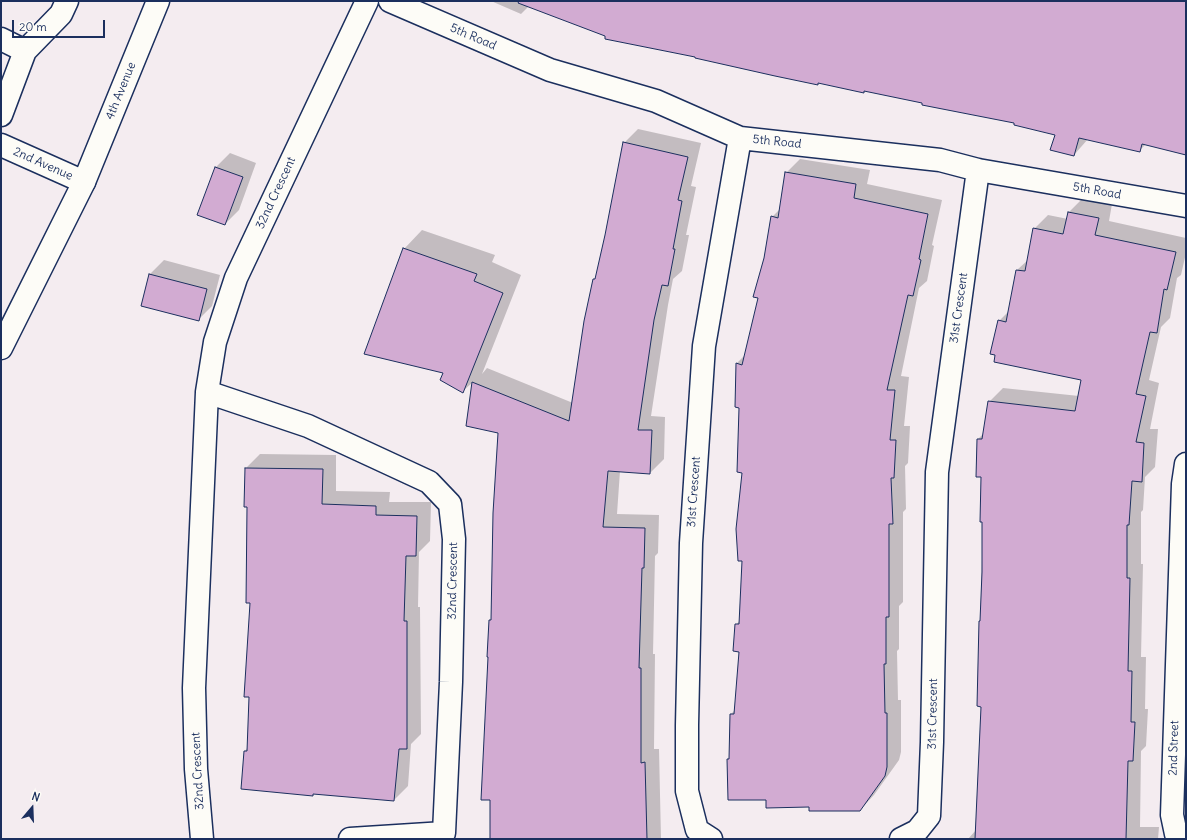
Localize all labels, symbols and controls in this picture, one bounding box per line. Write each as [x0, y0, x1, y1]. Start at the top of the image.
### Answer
scale bar [14, 12, 107, 38]
text: 20 m [19, 19, 47, 34]
street label: 5th Road [448, 21, 498, 53]
street label: 4th Avenue [103, 60, 139, 122]
street label: 5th Road [752, 132, 802, 152]
street label: 2nd Avenue [11, 144, 75, 184]
street label: 32nd Crescent [253, 155, 299, 231]
street label: 5th Road [1072, 180, 1122, 202]
street label: 31st Crescent [947, 272, 971, 344]
street label: 31st Crescent [684, 456, 704, 528]
street label: 32nd Crescent [445, 542, 461, 620]
street label: 31st Crescent [925, 678, 941, 750]
street label: 2nd Street [1166, 720, 1182, 776]
street label: 32nd Crescent [189, 732, 207, 810]
north arrow [12, 788, 52, 828]
text: N [30, 789, 42, 805]

